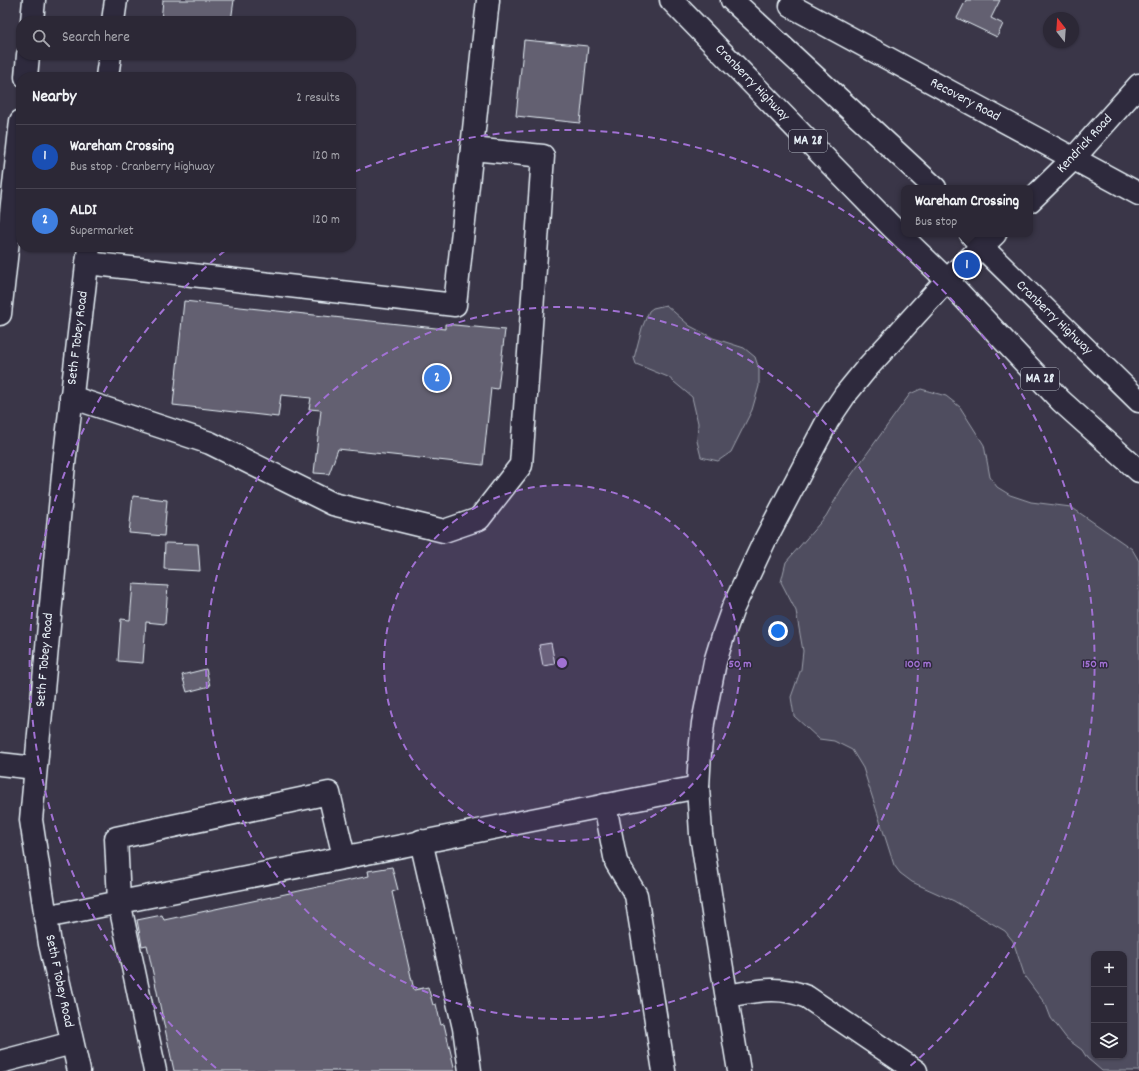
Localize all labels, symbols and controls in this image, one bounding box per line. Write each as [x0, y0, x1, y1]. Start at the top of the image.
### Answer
north arrow [1043, 12, 1079, 48]
search box [16, 16, 356, 60]
icon: search [30, 27, 52, 49]
text: Search here [62, 27, 130, 49]
street label: Cranberry Highway [710, 40, 794, 126]
street label: Recovery Road [926, 73, 1004, 127]
text: Nearby [32, 86, 76, 110]
text: 2 results [296, 89, 340, 108]
street label: Kendrick Road [1052, 110, 1118, 178]
road number: MA 28 [789, 130, 827, 152]
text: Wareham Crossing [70, 136, 174, 158]
text: 1 [44, 147, 46, 166]
text: 120 m [312, 147, 340, 166]
text: Bus stop · Cranberry Highway [70, 158, 214, 177]
popup [901, 185, 1033, 237]
text: Wareham Crossing [915, 191, 1019, 213]
text: ALDI [70, 200, 97, 222]
text: 2 [42, 211, 48, 230]
text: 120 m [312, 211, 340, 230]
text: Bus stop [915, 213, 957, 232]
text: Supermarket [70, 222, 134, 241]
pin: 1 [954, 250, 980, 280]
street label: Cranberry Highway [1011, 276, 1097, 360]
street label: Seth F Tobey Road [62, 290, 94, 386]
pin: 2 [424, 363, 450, 393]
road number: MA 28 [1021, 368, 1059, 390]
street label: Seth F Tobey Road [31, 612, 59, 708]
your location [768, 621, 788, 641]
centre of rings [555, 656, 569, 670]
text: 50 m [728, 656, 752, 673]
text: 100 m [905, 656, 931, 673]
text: 150 m [1082, 656, 1108, 673]
street label: Seth F Tobey Road [39, 933, 79, 1029]
map controls [1091, 951, 1127, 1059]
button: + [1091, 951, 1127, 987]
button: − [1091, 987, 1127, 1023]
button: layers [1091, 1023, 1127, 1059]

